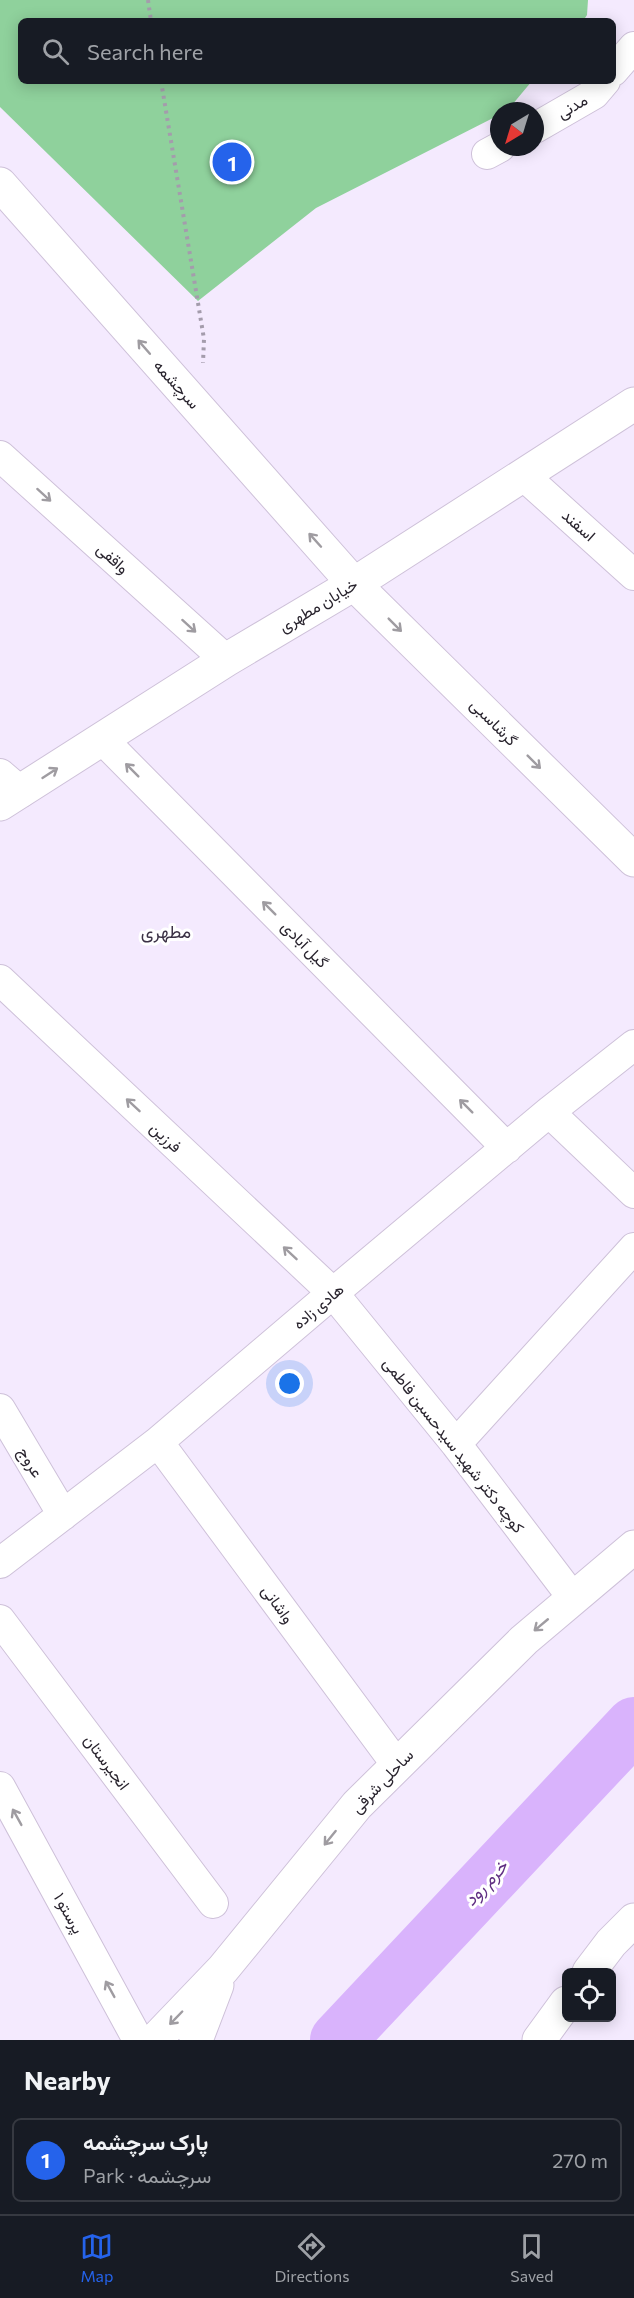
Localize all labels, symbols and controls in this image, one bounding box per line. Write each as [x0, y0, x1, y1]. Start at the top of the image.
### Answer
search box [18, 18, 616, 84]
icon: search [39, 35, 72, 68]
text: Search here [87, 38, 203, 65]
street label: مدنی [553, 89, 591, 124]
north arrow [490, 102, 544, 156]
pin: 1 [212, 140, 252, 184]
one-way arrow [137, 340, 151, 355]
street label: سرچشمه [148, 355, 204, 414]
one-way arrow [36, 488, 51, 502]
street label: اسفند [559, 505, 600, 544]
one-way arrow [308, 533, 322, 548]
street label: واقفی [92, 538, 133, 578]
street label: خیابان مطهری [275, 574, 362, 637]
one-way arrow [388, 618, 403, 632]
one-way arrow [181, 619, 196, 633]
street label: گرشاسبی [465, 694, 522, 751]
one-way arrow [527, 754, 542, 769]
one-way arrow [125, 762, 140, 777]
one-way arrow [41, 767, 58, 779]
one-way arrow [262, 901, 277, 916]
street label: گیل آبادی [276, 916, 333, 973]
district label: مطهری [141, 920, 191, 943]
one-way arrow [125, 1098, 140, 1112]
one-way arrow [458, 1099, 473, 1114]
street label: فرزین [145, 1117, 186, 1157]
one-way arrow [283, 1246, 298, 1260]
street label: هادی زاده [288, 1279, 348, 1334]
street label: کوچه دکتر شهید سیدحسین فاطمی [378, 1353, 529, 1538]
your location [275, 1369, 304, 1398]
street label: عروج [12, 1443, 48, 1482]
street label: واشانی [257, 1581, 299, 1628]
one-way arrow [534, 1618, 549, 1632]
street label: انجیرستان [79, 1730, 134, 1794]
street label: ساحلی شرقی [347, 1745, 418, 1818]
one-way arrow [11, 1809, 22, 1827]
one-way arrow [323, 1830, 337, 1845]
water label: خرم رود [459, 1854, 514, 1911]
street label: پرستو ۱ [48, 1889, 88, 1938]
map controls [562, 1968, 616, 2022]
button: locate [562, 1968, 616, 2022]
one-way arrow [104, 1980, 115, 1998]
one-way arrow [169, 2011, 183, 2026]
text: Nearby [24, 2064, 111, 2095]
text: پارک سرچشمه [83, 2128, 208, 2155]
text: 1 [41, 2148, 50, 2172]
text: 270 m [552, 2148, 608, 2172]
text: Park · سرچشمه [83, 2163, 211, 2187]
tab: Map [80, 2230, 113, 2285]
tab: Directions [274, 2230, 349, 2285]
tab: Saved [510, 2230, 554, 2285]

